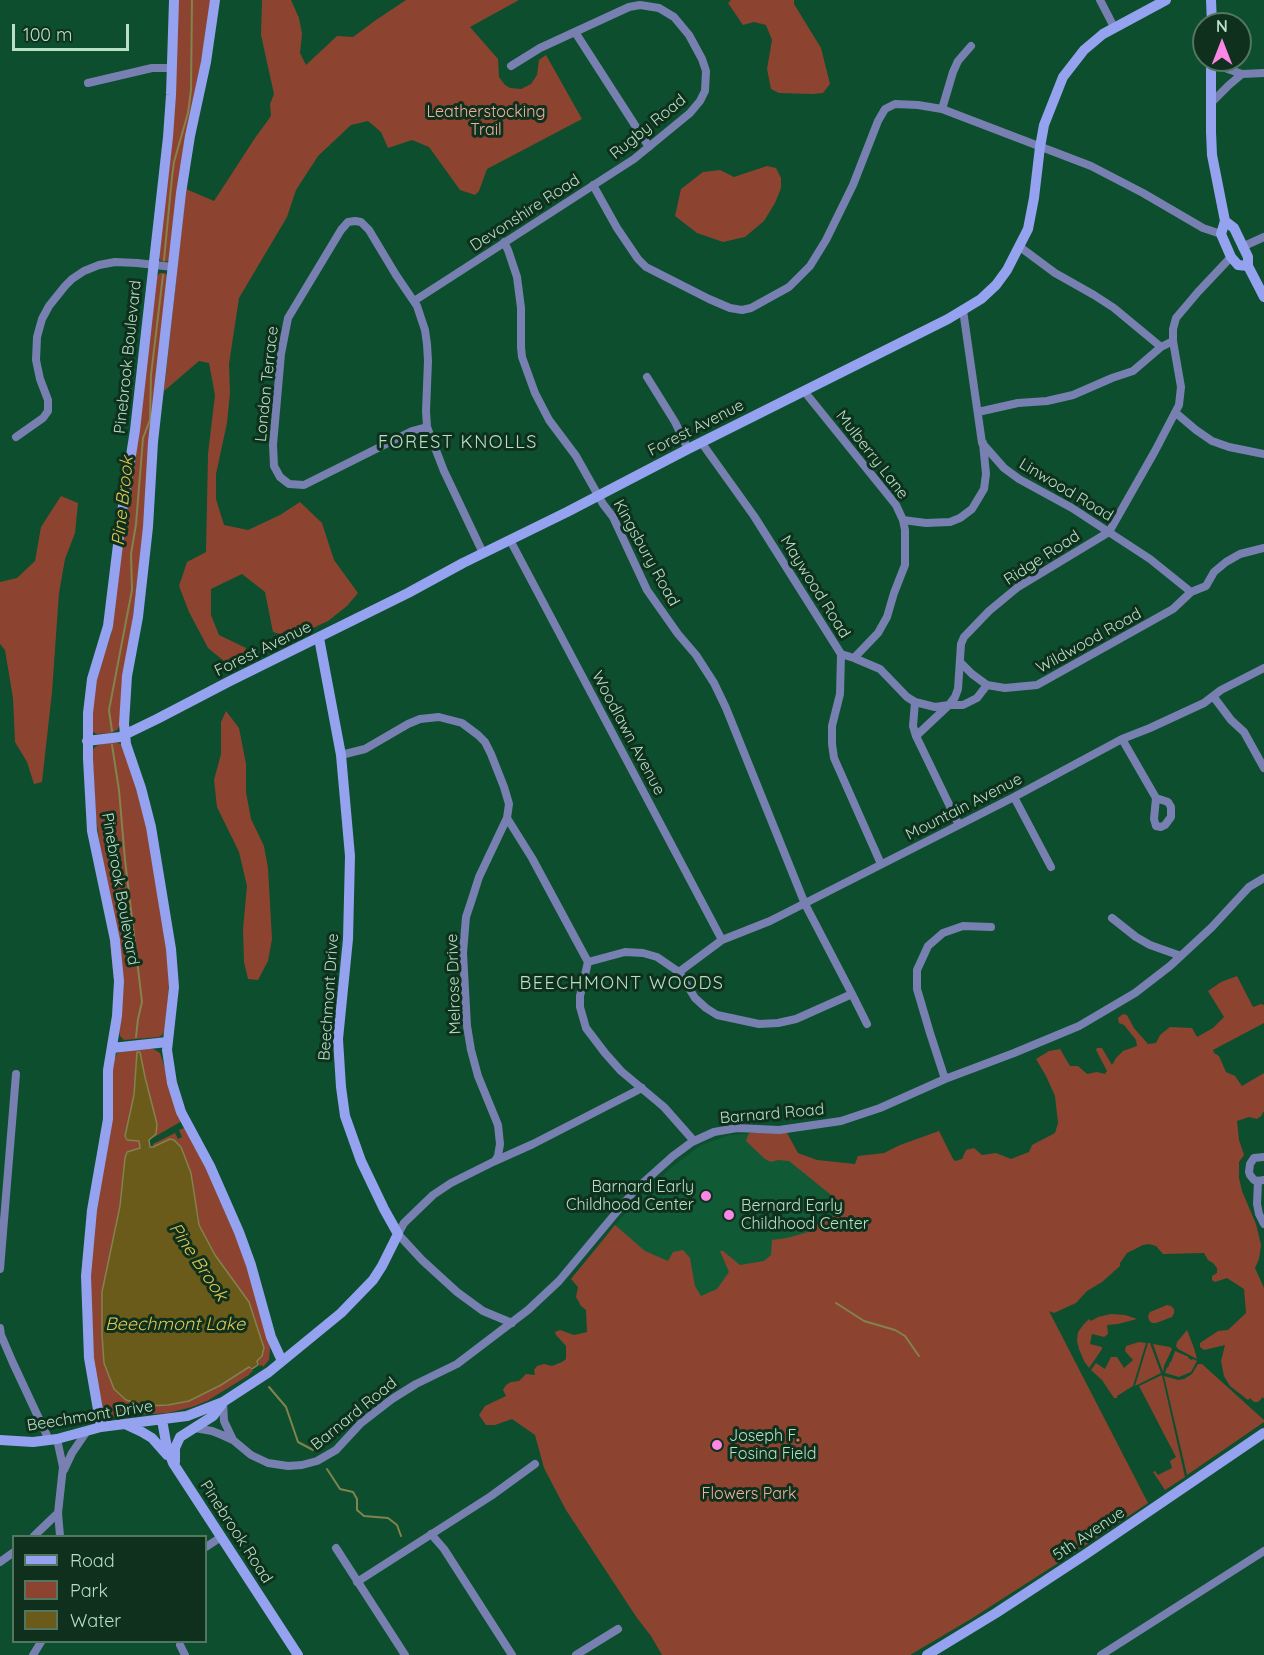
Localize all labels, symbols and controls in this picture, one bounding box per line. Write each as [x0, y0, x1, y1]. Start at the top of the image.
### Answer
scale bar [15, 12, 132, 50]
north arrow [1192, 12, 1252, 72]
text: N [1216, 16, 1228, 36]
text: 100 m [23, 23, 72, 46]
street label: Rugby Road [606, 90, 690, 164]
park label: Leatherstocking Trail [426, 102, 546, 140]
street label: Devonshire Road [467, 170, 583, 256]
street label: Pinebrook Boulevard [110, 279, 146, 435]
street label: London Terrace [251, 325, 283, 443]
street label: Forest Avenue [645, 396, 747, 460]
street label: Mulberry Lane [831, 407, 913, 503]
district label: FOREST KNOLLS [378, 432, 538, 454]
street label: Linwood Road [1015, 454, 1117, 526]
water label: Pine Brook [108, 455, 138, 547]
street label: Kingsbury Road [609, 496, 683, 610]
street label: Ridge Road [1000, 526, 1084, 590]
street label: Maywood Road [776, 532, 854, 642]
street label: Wildwood Road [1033, 604, 1145, 678]
street label: Forest Avenue [211, 617, 315, 681]
street label: Woodlawn Avenue [587, 668, 669, 798]
street label: Mountain Avenue [903, 769, 1025, 845]
street label: Pinebrook Boulevard [97, 811, 143, 967]
street label: Beechmont Drive [315, 933, 343, 1061]
street label: Melrose Drive [443, 933, 465, 1035]
district label: BEECHMONT WOODS [520, 973, 724, 995]
street label: Barnard Road [719, 1100, 825, 1128]
place label: Barnard Early Childhood Center [566, 1177, 694, 1215]
marker: Barnard Early Childhood Center [699, 1189, 713, 1203]
place label: Bernard Early Childhood Center [741, 1196, 869, 1234]
marker: Bernard Early Childhood Center [722, 1208, 736, 1222]
water label: Pine Brook [164, 1219, 232, 1305]
water label: Beechmont Lake [105, 1314, 245, 1336]
street label: Barnard Road [307, 1374, 401, 1454]
street label: Beechmont Drive [25, 1397, 155, 1435]
place label: Joseph F. Fosina Field [729, 1426, 816, 1464]
marker: Joseph F. Fosina Field [710, 1438, 724, 1452]
street label: Pinebrook Road [196, 1477, 276, 1587]
park label: Flowers Park [701, 1484, 797, 1504]
street label: 5th Avenue [1050, 1503, 1128, 1565]
legend [12, 1535, 207, 1643]
text: Road [70, 1549, 115, 1572]
text: Park [70, 1579, 108, 1602]
text: Water [70, 1609, 121, 1632]

